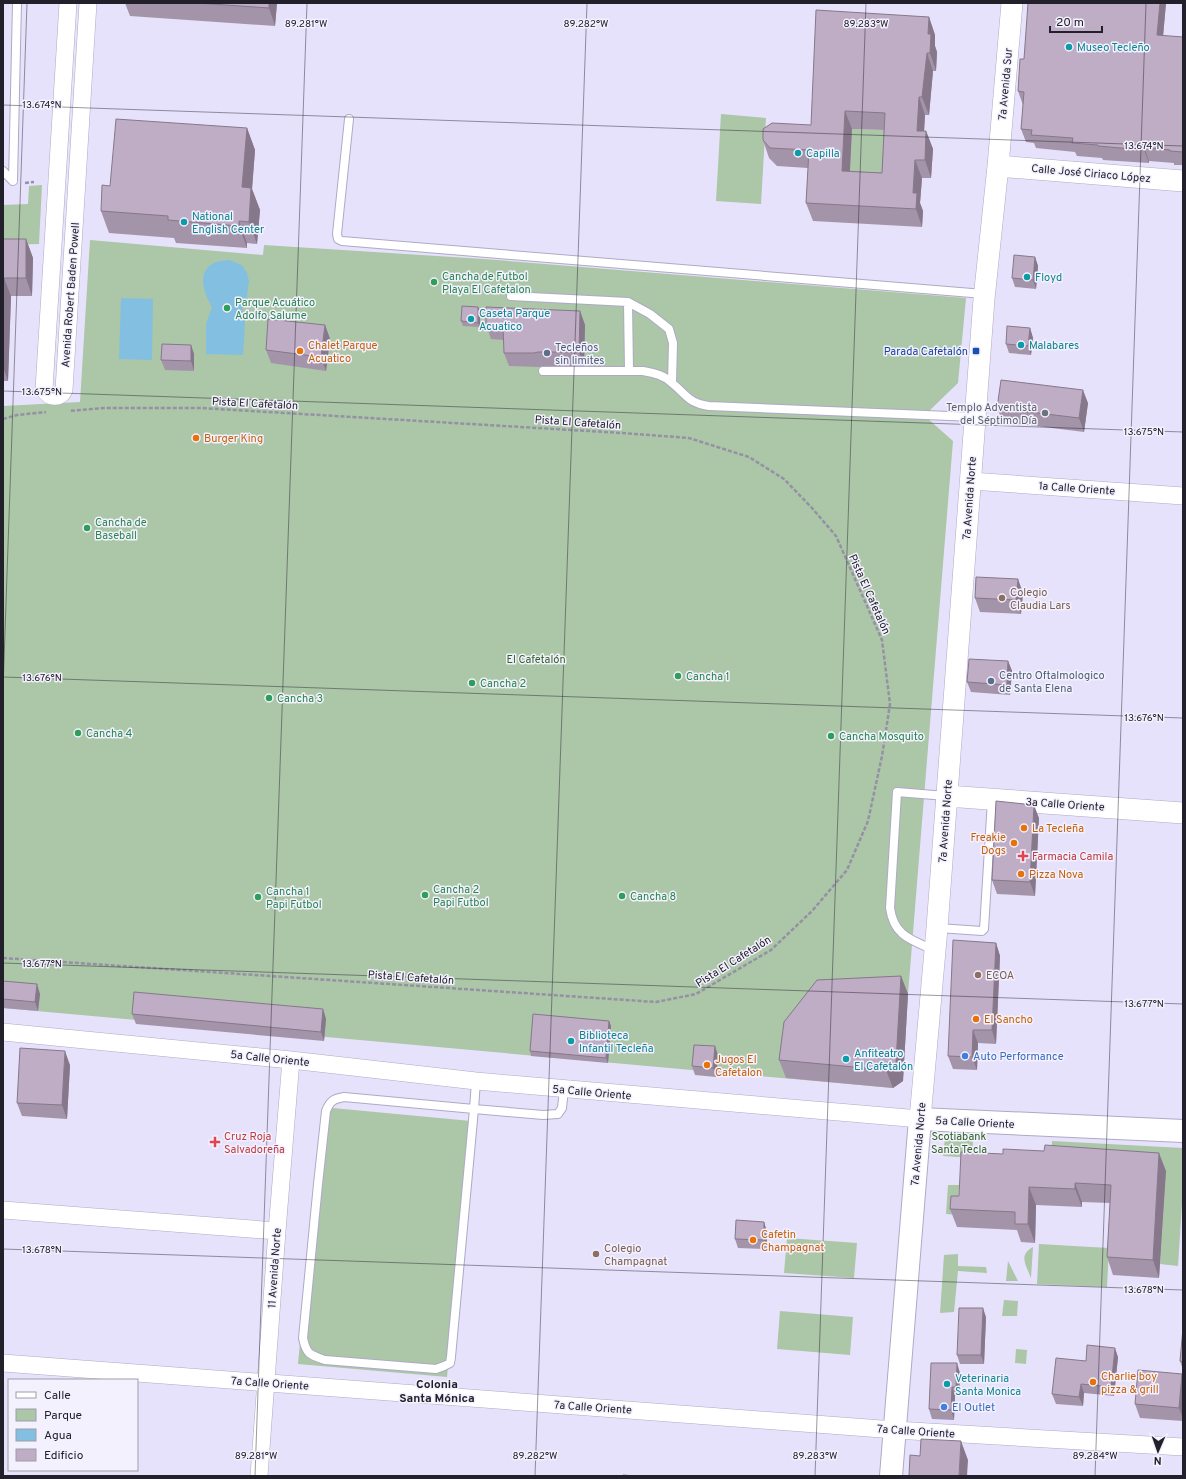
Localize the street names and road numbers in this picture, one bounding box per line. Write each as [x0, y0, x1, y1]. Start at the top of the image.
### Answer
street label: 7a Avenida Sur [996, 47, 1016, 121]
street label: Calle José Ciriaco López [1031, 162, 1151, 186]
street label: Avenida Robert Baden Powell [59, 222, 83, 368]
street label: Pista El Cafetalón [211, 395, 298, 413]
street label: Pista El Cafetalón [534, 413, 622, 433]
street label: 7a Avenida Norte [960, 456, 980, 540]
street label: 1a Calle Oriente [1038, 479, 1116, 499]
street label: Pista El Cafetalón [845, 552, 893, 637]
street label: 7a Avenida Norte [936, 779, 956, 863]
street label: 3a Calle Oriente [1025, 795, 1105, 815]
street label: Pista El Cafetalón [693, 933, 774, 991]
street label: Pista El Cafetalón [367, 968, 455, 988]
street label: 5a Calle Oriente [230, 1048, 310, 1070]
street label: 5a Calle Oriente [552, 1083, 632, 1103]
street label: 7a Avenida Norte [908, 1102, 930, 1186]
street label: 5a Calle Oriente [935, 1114, 1015, 1132]
street label: 11 Avenida Norte [265, 1227, 285, 1309]
street label: 7a Calle Oriente [230, 1374, 309, 1394]
street label: 7a Calle Oriente [553, 1398, 632, 1418]
street label: 7a Calle Oriente [876, 1422, 955, 1442]

